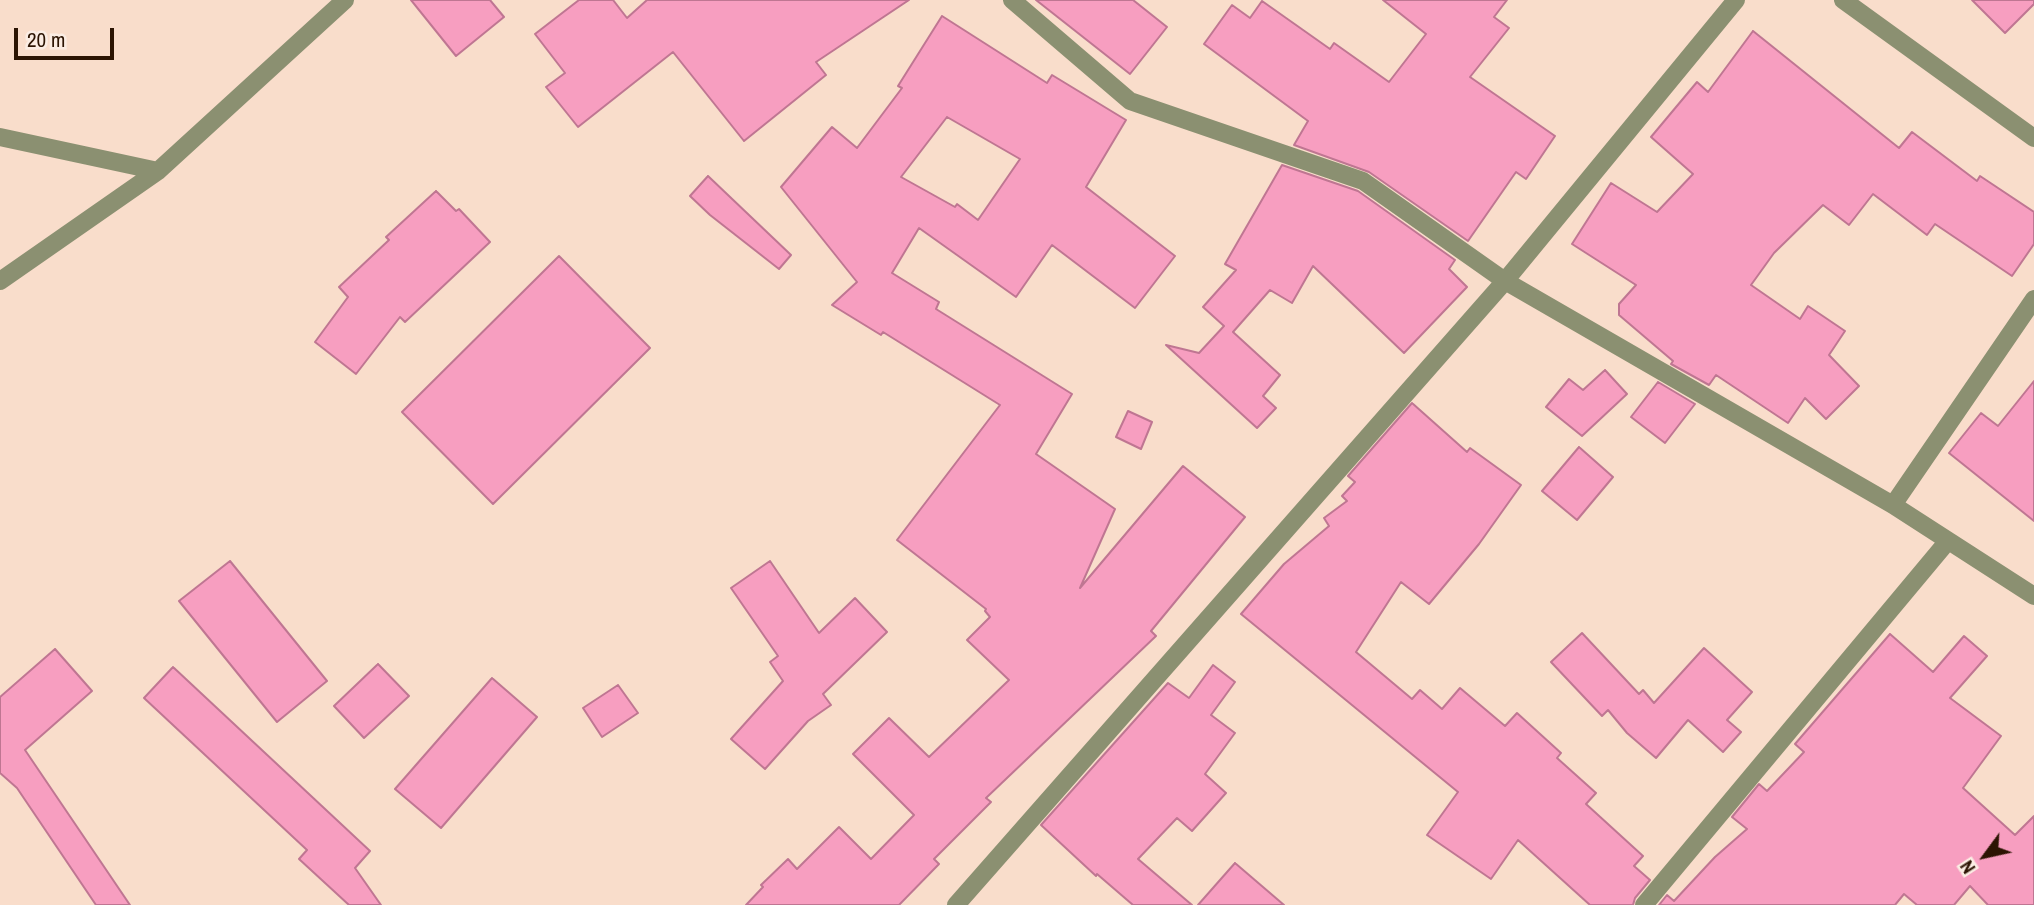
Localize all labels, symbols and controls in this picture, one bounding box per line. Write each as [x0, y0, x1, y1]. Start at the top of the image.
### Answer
scale bar [18, 14, 117, 58]
text: 20 m [27, 25, 65, 54]
north arrow [1950, 821, 2020, 891]
text: N [1953, 856, 1981, 879]

